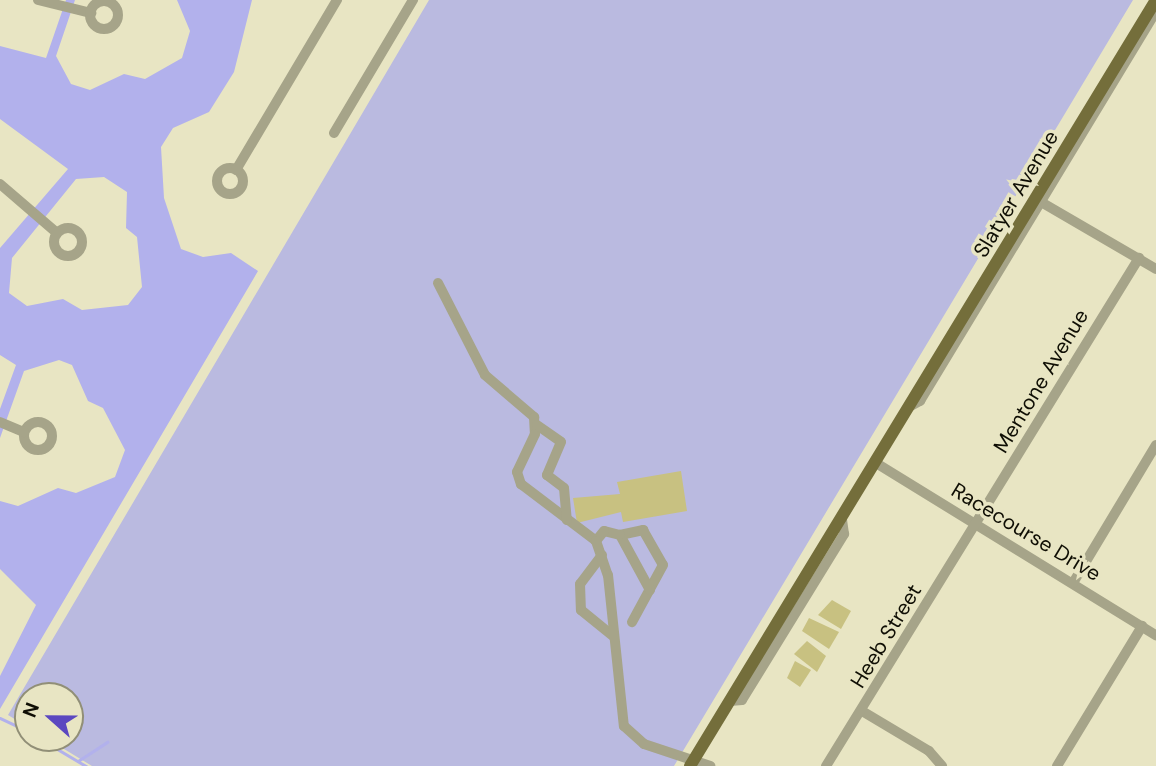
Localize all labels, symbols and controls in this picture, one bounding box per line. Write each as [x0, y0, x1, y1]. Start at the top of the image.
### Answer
street label: Slatyer Avenue [968, 126, 1064, 262]
street label: Mentone Avenue [988, 305, 1094, 457]
street label: Racecourse Drive [947, 478, 1105, 586]
street label: Heeb Street [845, 580, 927, 692]
north arrow [14, 682, 84, 752]
text: N [17, 699, 45, 721]

